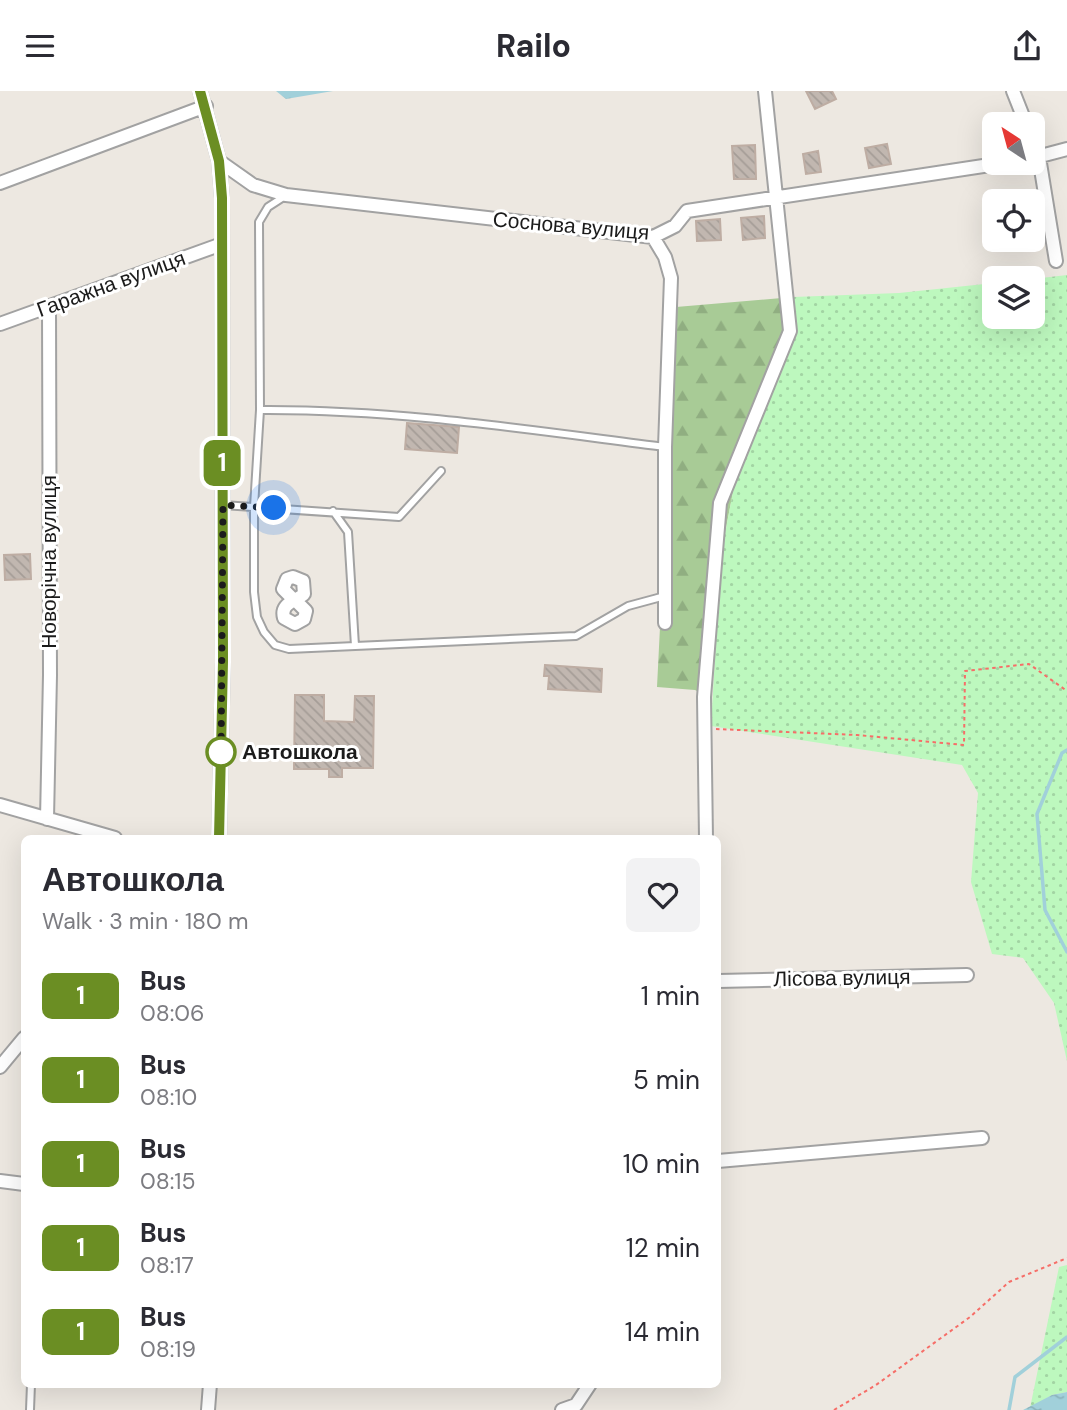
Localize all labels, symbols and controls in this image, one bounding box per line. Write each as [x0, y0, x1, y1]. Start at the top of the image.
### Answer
text: Railo [496, 25, 571, 67]
icon: menu [21, 27, 59, 65]
icon: share [1008, 27, 1046, 65]
north arrow [982, 112, 1045, 175]
map controls [982, 112, 1045, 329]
button: locate [982, 189, 1045, 252]
street label: Соснова вулиця [492, 205, 650, 247]
street label: Гаражна вулиця [33, 244, 189, 324]
button: layers [982, 266, 1045, 329]
line badge: 1 [199, 440, 245, 486]
text: 1 [218, 447, 226, 478]
street label: Новорічна вулиця [35, 475, 63, 649]
your location [256, 490, 291, 525]
marker: Автошкола [206, 737, 236, 767]
place label: Автошкола [242, 738, 358, 766]
text: Автошкола [42, 858, 224, 901]
button: heart [626, 858, 700, 932]
text: Walk · 3 min · 180 m [42, 906, 248, 936]
street label: Лісова вулиця [773, 963, 911, 993]
text: Bus [140, 964, 186, 998]
text: 1 min [641, 979, 700, 1013]
text: 1 [76, 980, 85, 1011]
text: 08:06 [140, 998, 205, 1028]
text: Bus [140, 1048, 186, 1082]
text: 5 min [633, 1063, 700, 1097]
text: 1 [76, 1064, 85, 1095]
text: 08:10 [140, 1082, 197, 1112]
text: Bus [140, 1132, 186, 1166]
text: 10 min [623, 1147, 700, 1181]
text: 1 [76, 1148, 85, 1179]
text: 08:15 [140, 1166, 196, 1196]
text: Bus [140, 1216, 186, 1250]
text: 12 min [626, 1231, 700, 1265]
text: 1 [76, 1232, 85, 1263]
text: 08:17 [140, 1250, 194, 1280]
text: Bus [140, 1300, 186, 1334]
text: 14 min [625, 1315, 700, 1349]
text: 1 [76, 1316, 85, 1347]
text: 08:19 [140, 1334, 196, 1364]

